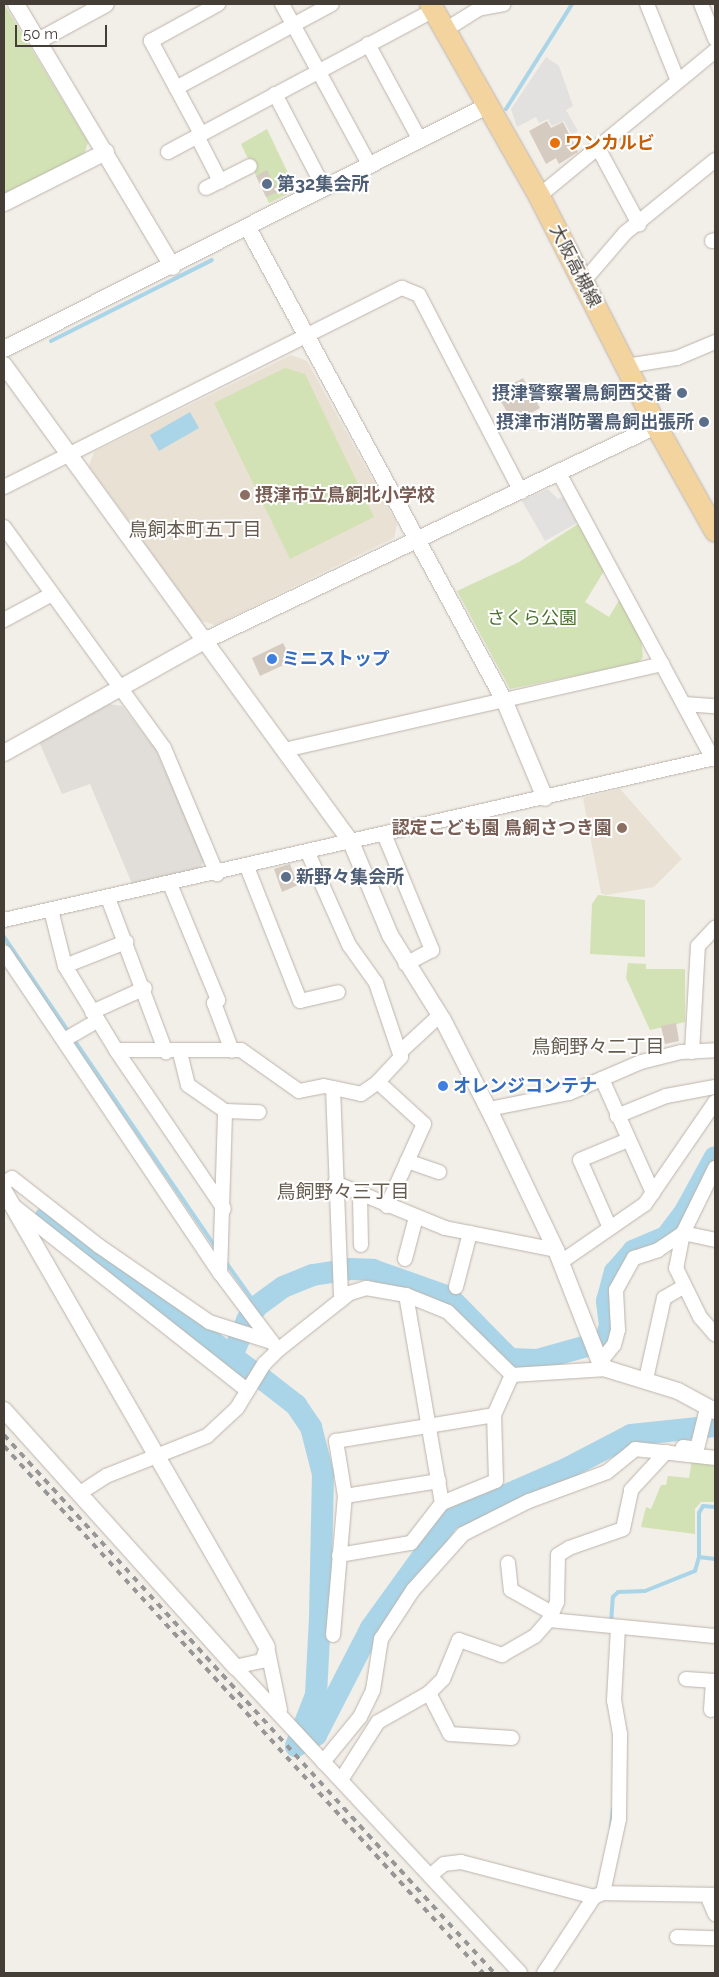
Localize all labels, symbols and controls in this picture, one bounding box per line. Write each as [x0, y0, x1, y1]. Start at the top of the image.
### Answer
scale bar [18, 15, 110, 47]
text: 50 m [23, 25, 58, 43]
place label: ワンカルビ [565, 132, 655, 154]
marker: ワンカルビ [549, 137, 561, 149]
place label: 第32集会所 [277, 173, 369, 195]
marker: 第32集会所 [261, 178, 273, 190]
street label: 大阪高槻線 [545, 221, 605, 311]
place label: 摂津警察署鳥飼西交番 [492, 382, 672, 404]
marker: 摂津警察署鳥飼西交番 [676, 387, 688, 399]
place label: 摂津市消防署鳥飼出張所 [496, 411, 694, 433]
marker: 摂津市消防署鳥飼出張所 [698, 416, 710, 428]
place label: 摂津市立鳥飼北小学校 [255, 484, 435, 506]
marker: 摂津市立鳥飼北小学校 [239, 489, 251, 501]
district label: 鳥飼本町五丁目 [129, 519, 261, 541]
park label: さくら公園 [487, 607, 577, 629]
place label: ミニストップ [282, 648, 390, 670]
marker: ミニストップ [266, 653, 278, 665]
place label: 認定こども園 鳥飼さつき園 [392, 817, 612, 839]
marker: 認定こども園 鳥飼さつき園 [616, 822, 628, 834]
place label: 新野々集会所 [296, 866, 404, 888]
marker: 新野々集会所 [280, 871, 292, 883]
district label: 鳥飼野々二丁目 [532, 1036, 664, 1058]
place label: オレンジコンテナ [453, 1075, 597, 1097]
marker: オレンジコンテナ [437, 1080, 449, 1092]
district label: 鳥飼野々三丁目 [277, 1181, 409, 1203]

